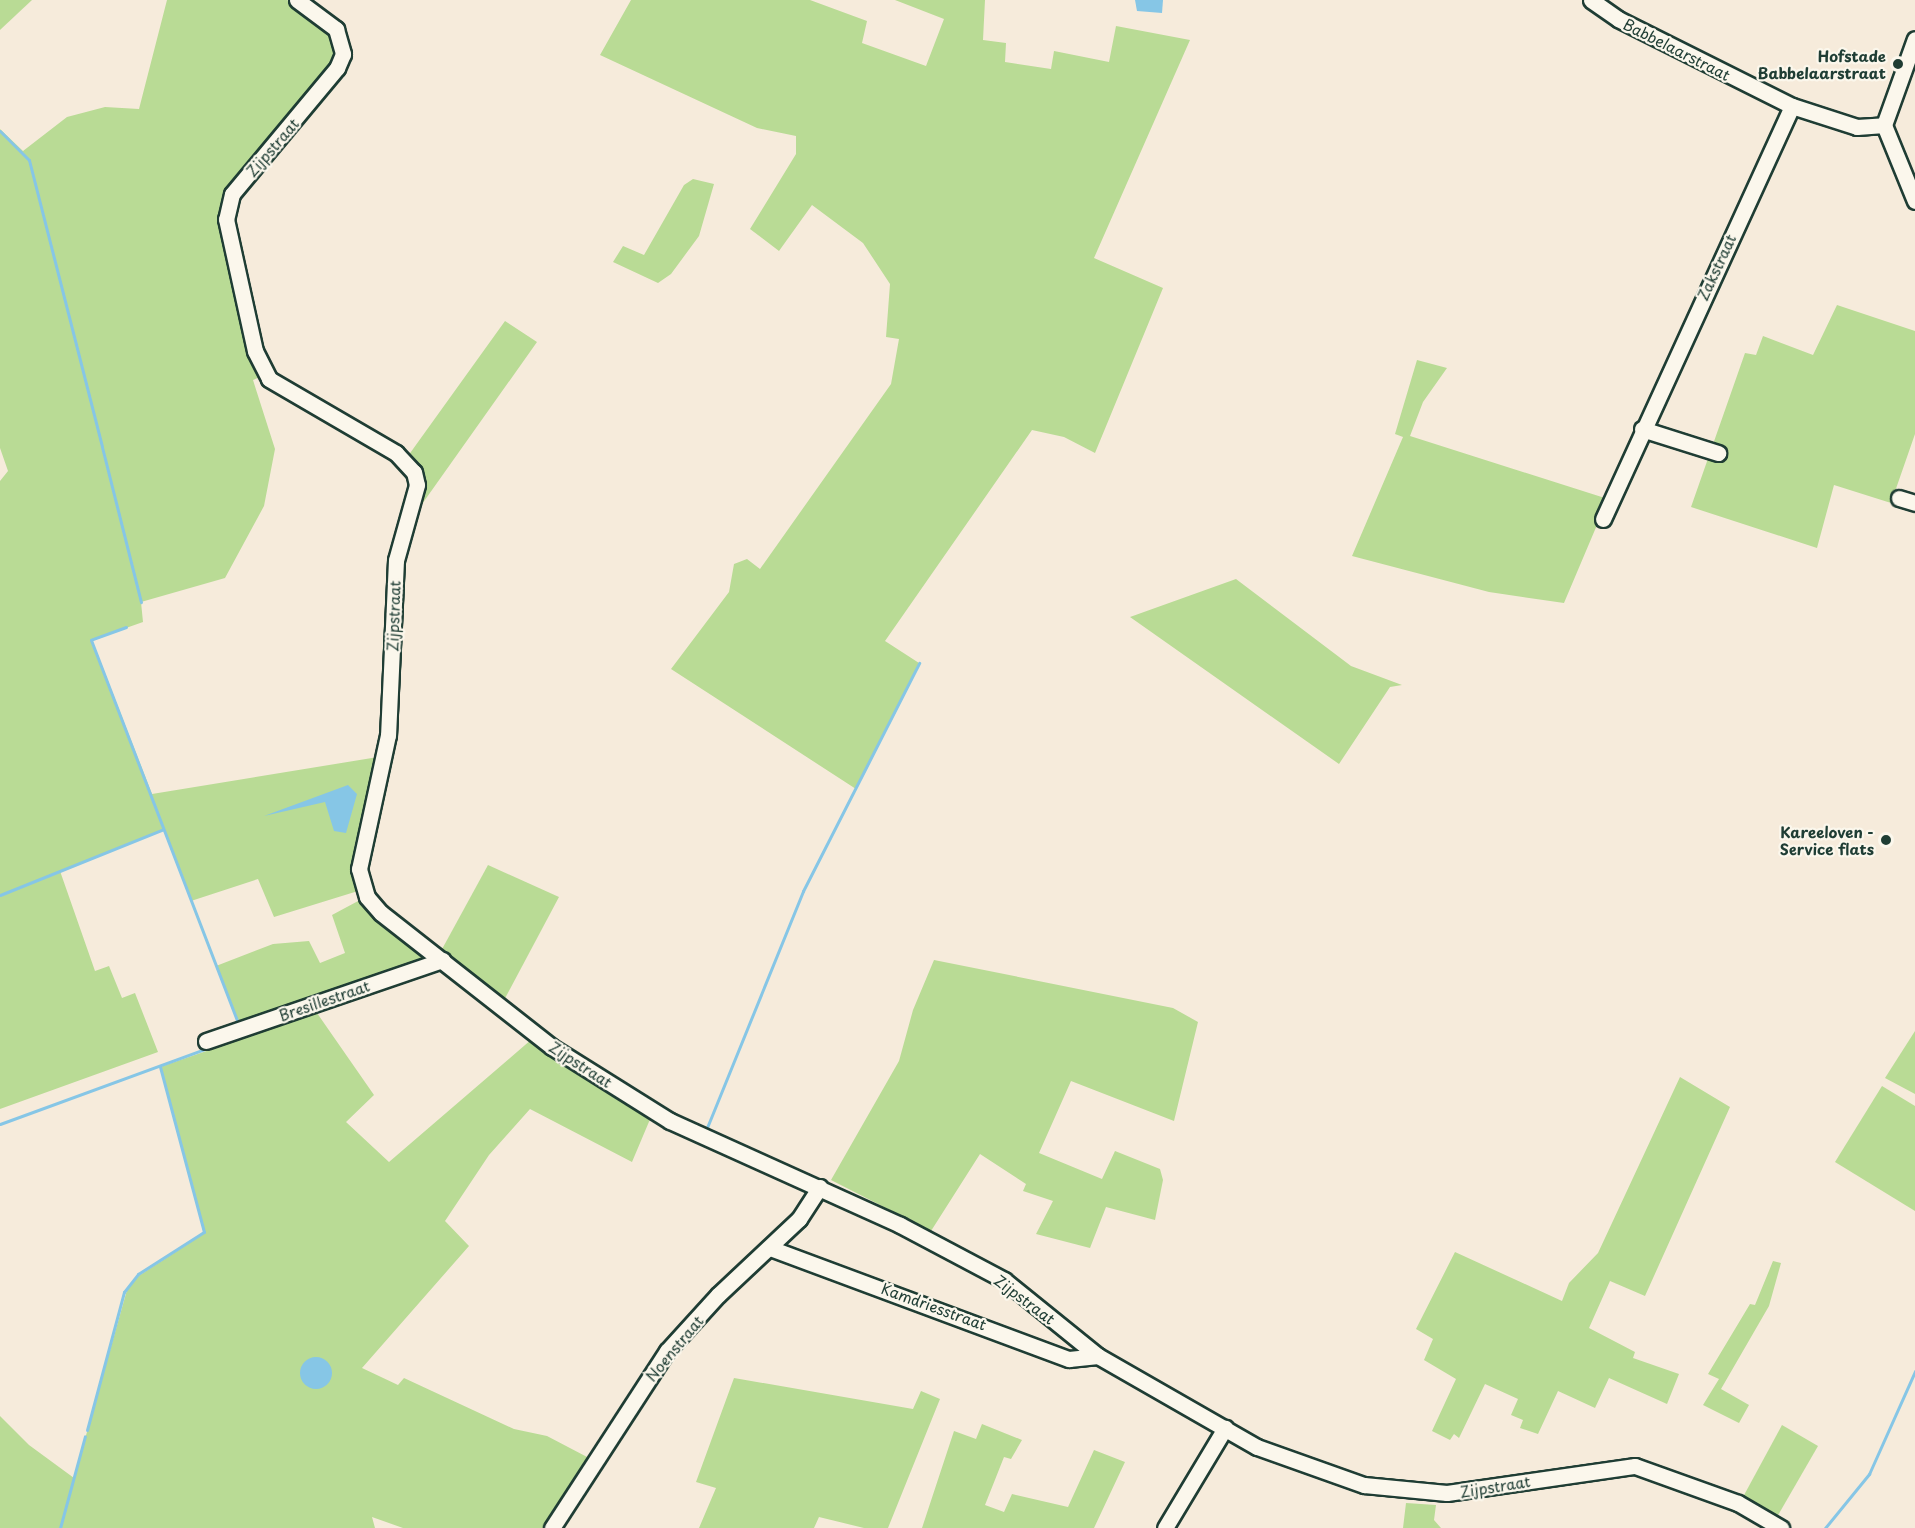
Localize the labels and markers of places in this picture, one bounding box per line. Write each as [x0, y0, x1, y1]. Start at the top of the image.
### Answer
place label: Hofstade Babbelaarstraat [1758, 46, 1886, 81]
marker: Hofstade Babbelaarstraat [1891, 57, 1905, 71]
place label: Kareeloven - Service flats [1779, 822, 1874, 857]
marker: Kareeloven - Service flats [1879, 833, 1893, 847]

